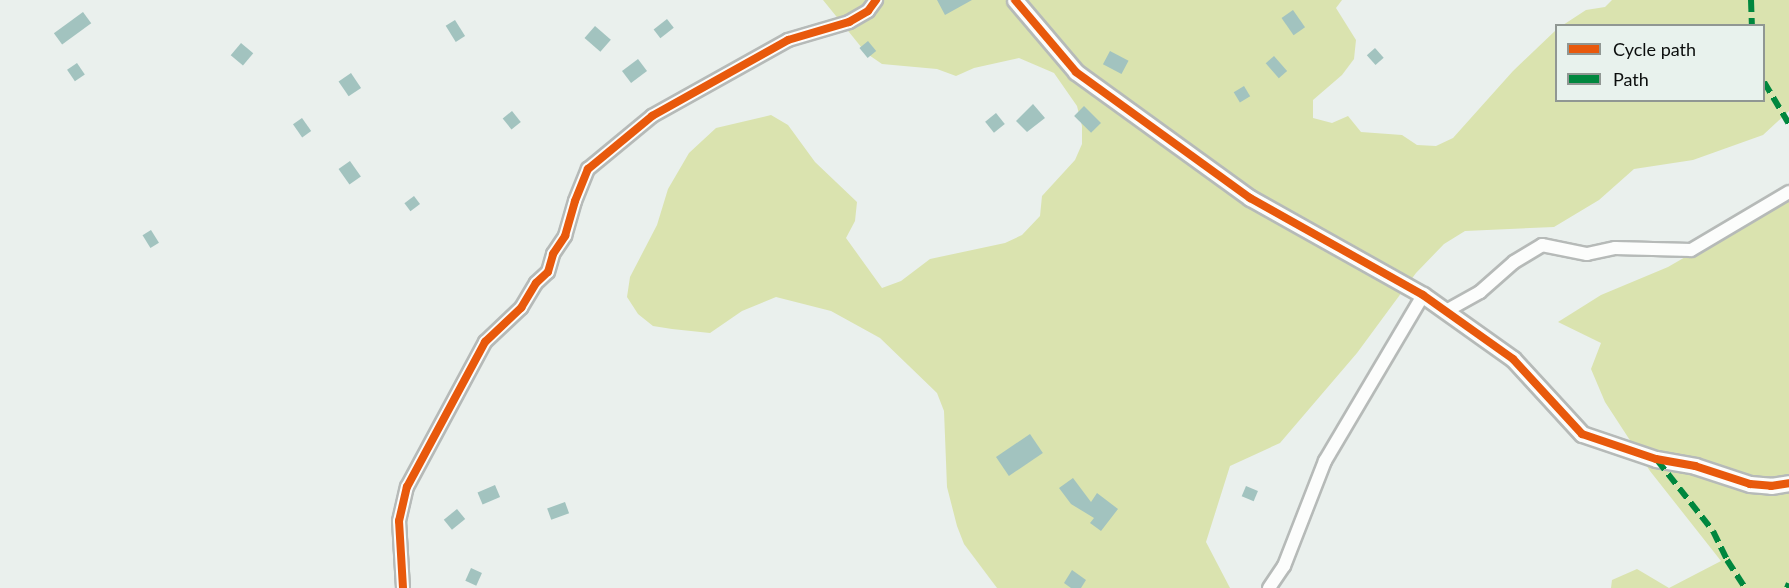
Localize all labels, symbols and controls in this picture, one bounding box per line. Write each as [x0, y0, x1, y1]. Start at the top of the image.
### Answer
legend [1555, 24, 1765, 102]
text: Cycle path [1613, 38, 1696, 60]
text: Path [1613, 68, 1649, 90]

